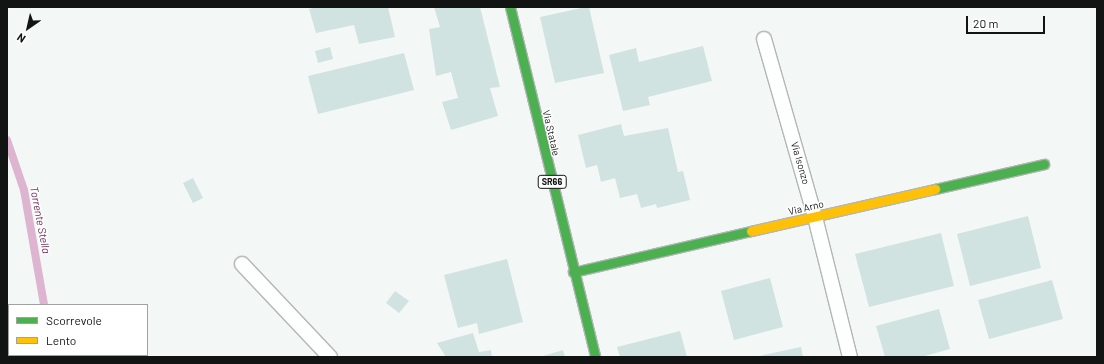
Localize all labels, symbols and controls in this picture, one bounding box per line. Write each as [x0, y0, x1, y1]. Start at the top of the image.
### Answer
north arrow [8, 8, 48, 48]
scale bar [968, 8, 1047, 34]
text: 20 m [973, 16, 999, 30]
text: N [14, 31, 28, 46]
street label: Via Statale [540, 109, 562, 157]
street label: Via Isonzo [788, 140, 812, 186]
road number: SR66 [537, 175, 567, 189]
water label: Torrente Stella [27, 185, 53, 255]
street label: Via Arno [787, 198, 825, 218]
legend [8, 304, 148, 356]
text: Scorrevole [46, 313, 102, 327]
text: Lento [46, 333, 76, 347]

